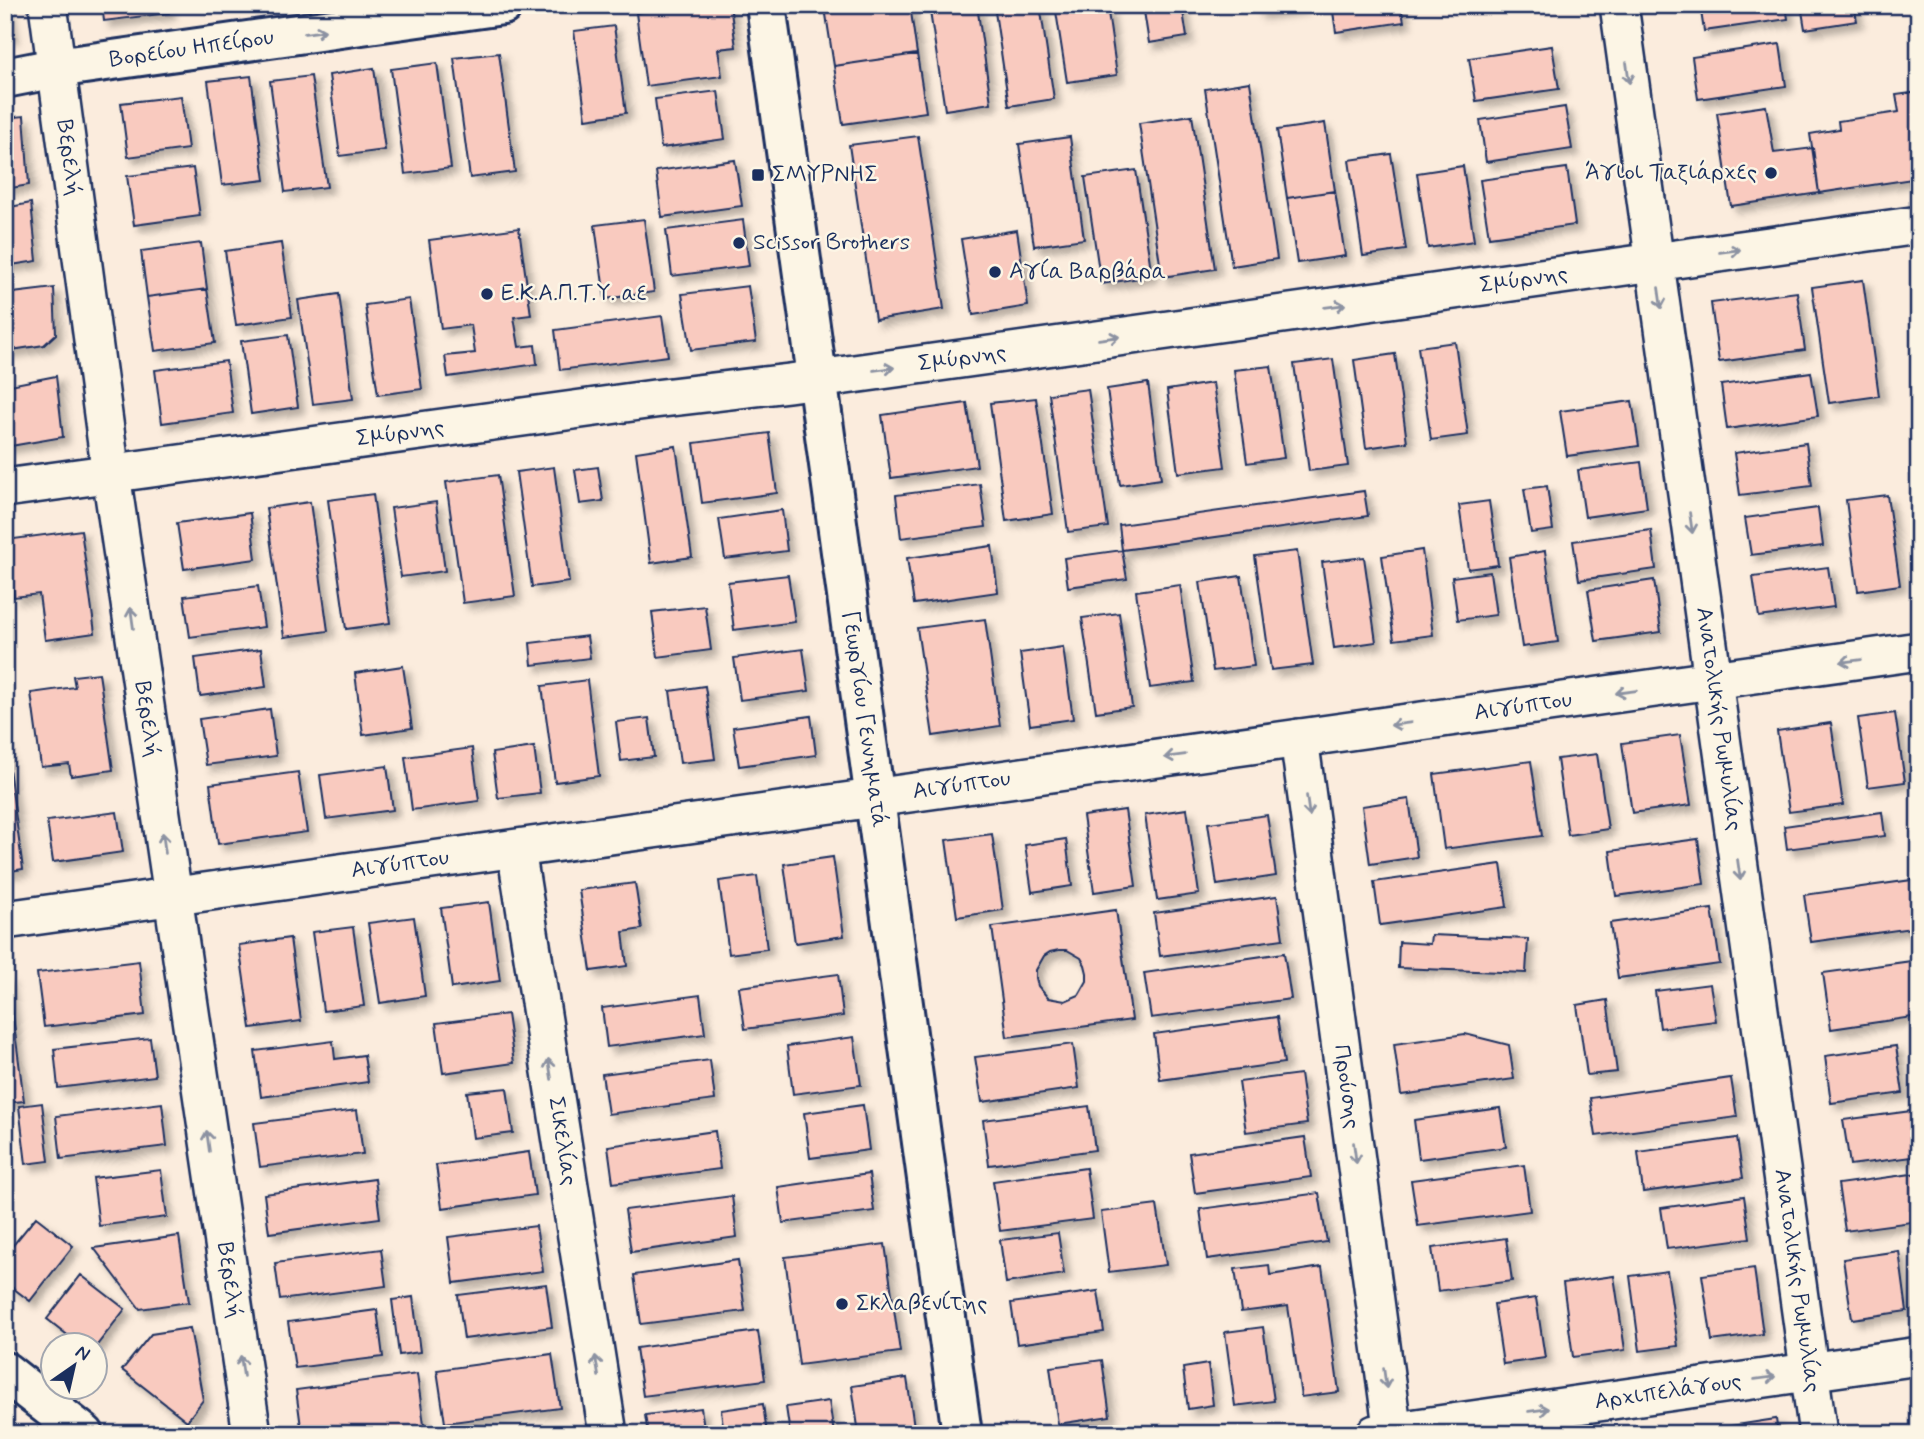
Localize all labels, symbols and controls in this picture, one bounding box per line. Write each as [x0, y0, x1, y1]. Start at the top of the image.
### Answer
street label: Βορείου Ηπείρου [108, 22, 276, 75]
one-way arrow [303, 25, 326, 38]
one-way arrow [1622, 61, 1635, 84]
street label: Βερελή [49, 118, 88, 198]
place label: Άγιοι Ταξιάρχες [1585, 158, 1757, 188]
place label: ΣΜΥΡΝΗΣ [772, 160, 878, 190]
marker: Άγιοι Ταξιάρχες [1763, 165, 1779, 181]
marker: ΣΜΥΡΝΗΣ [750, 167, 766, 183]
place label: Scissor Brothers [753, 228, 910, 258]
marker: Scissor Brothers [731, 235, 747, 251]
one-way arrow [1718, 244, 1741, 257]
place label: Αγία Βαρβάρα [1009, 257, 1166, 287]
street label: Σμύρνης [1478, 259, 1570, 301]
marker: Αγία Βαρβάρα [987, 264, 1003, 280]
place label: Ε.Κ.Α.Π.Τ.Υ. αε [501, 279, 647, 309]
marker: Ε.Κ.Α.Π.Τ.Υ. αε [479, 286, 495, 302]
one-way arrow [1654, 286, 1667, 309]
one-way arrow [1323, 300, 1346, 313]
one-way arrow [1098, 331, 1120, 344]
street label: Σμύρνης [916, 338, 1008, 380]
one-way arrow [872, 363, 895, 376]
street label: Σμύρνης [354, 413, 446, 455]
one-way arrow [1685, 512, 1698, 534]
street label: Ανατολικής Ρωμυλίας [1688, 605, 1749, 833]
one-way arrow [125, 607, 138, 630]
street label: Γεωργίου Γεννηματά [834, 609, 894, 830]
one-way arrow [1840, 654, 1863, 667]
street label: Βερελή [127, 679, 167, 759]
street label: Αιγύπτου [1472, 685, 1574, 728]
one-way arrow [1615, 686, 1638, 699]
one-way arrow [1390, 718, 1412, 731]
one-way arrow [1164, 749, 1187, 762]
street label: Αιγύπτου [911, 764, 1013, 807]
one-way arrow [1302, 794, 1315, 817]
one-way arrow [158, 833, 171, 855]
street label: Αιγύπτου [349, 843, 451, 886]
one-way arrow [1733, 858, 1746, 881]
street label: Προύσης [1326, 1043, 1367, 1131]
one-way arrow [544, 1058, 557, 1081]
street label: Σικελίας [540, 1095, 584, 1188]
one-way arrow [202, 1130, 215, 1153]
one-way arrow [1348, 1141, 1361, 1164]
street label: Ανατολικής Ρωμυλίας [1766, 1167, 1827, 1395]
street label: Βερελή [209, 1240, 250, 1320]
place label: Σκλαβενίτης [856, 1289, 987, 1319]
marker: Σκλαβενίτης [834, 1296, 850, 1312]
north arrow [38, 1330, 108, 1400]
text: N [70, 1339, 95, 1367]
one-way arrow [235, 1355, 248, 1378]
one-way arrow [590, 1355, 603, 1378]
one-way arrow [1379, 1366, 1392, 1389]
street label: Αρχιπελάγους [1593, 1367, 1743, 1417]
one-way arrow [1753, 1371, 1776, 1384]
one-way arrow [1528, 1403, 1550, 1416]

